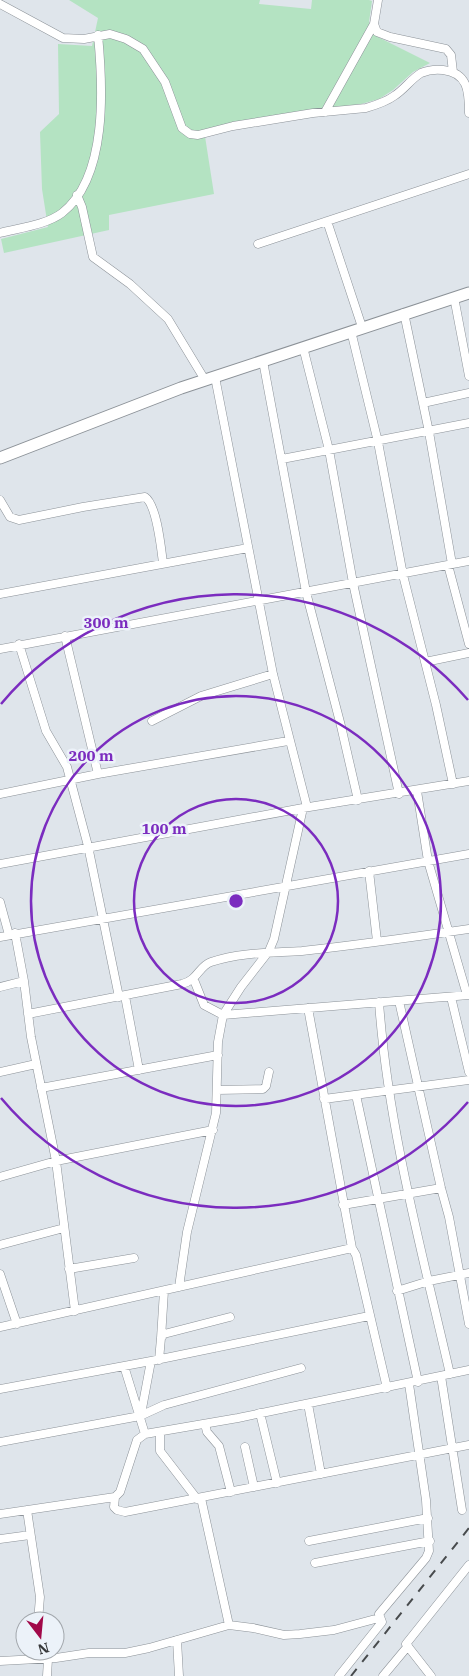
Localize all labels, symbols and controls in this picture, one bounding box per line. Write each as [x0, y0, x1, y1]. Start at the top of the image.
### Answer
text: 300 m [83, 613, 129, 632]
text: 200 m [68, 746, 114, 765]
text: 100 m [141, 819, 187, 838]
centre of rings [227, 892, 245, 910]
north arrow [15, 1611, 65, 1661]
text: N [36, 1638, 51, 1659]

